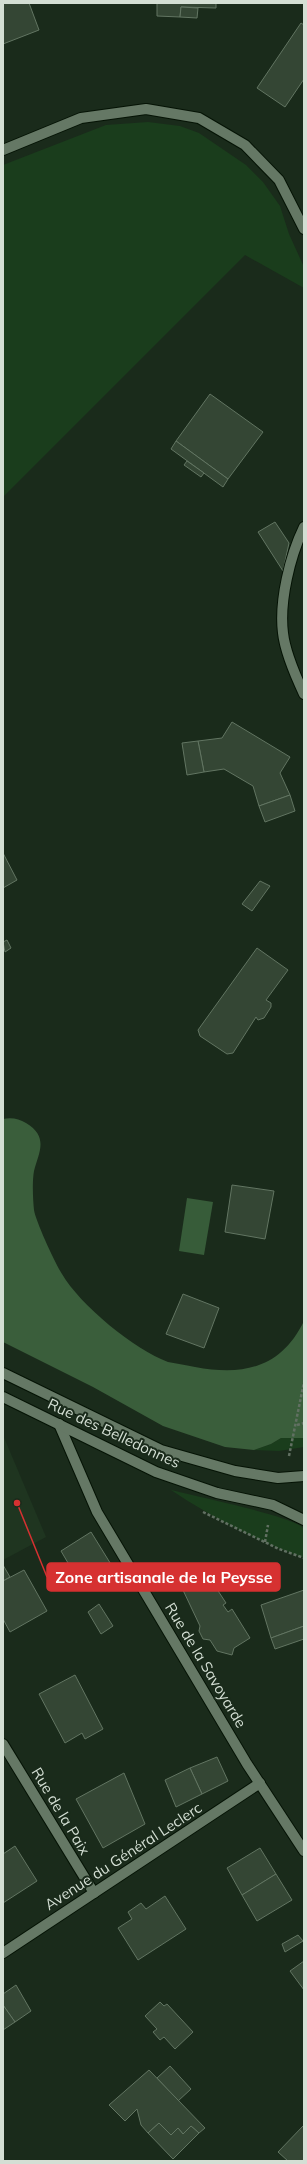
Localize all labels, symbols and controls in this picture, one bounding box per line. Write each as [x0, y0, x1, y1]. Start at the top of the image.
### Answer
street label: Rue des Belledonnes [45, 1394, 183, 1472]
callout: Zone artisanale de la Peysse [47, 1563, 280, 1591]
text: Zone artisanale de la Peysse [55, 1567, 273, 1587]
street label: Rue de la Savoyarde [161, 1599, 251, 1731]
street label: Rue de la Paix [27, 1764, 95, 1858]
street label: Avenue du Général Leclerc [41, 1798, 205, 1914]

